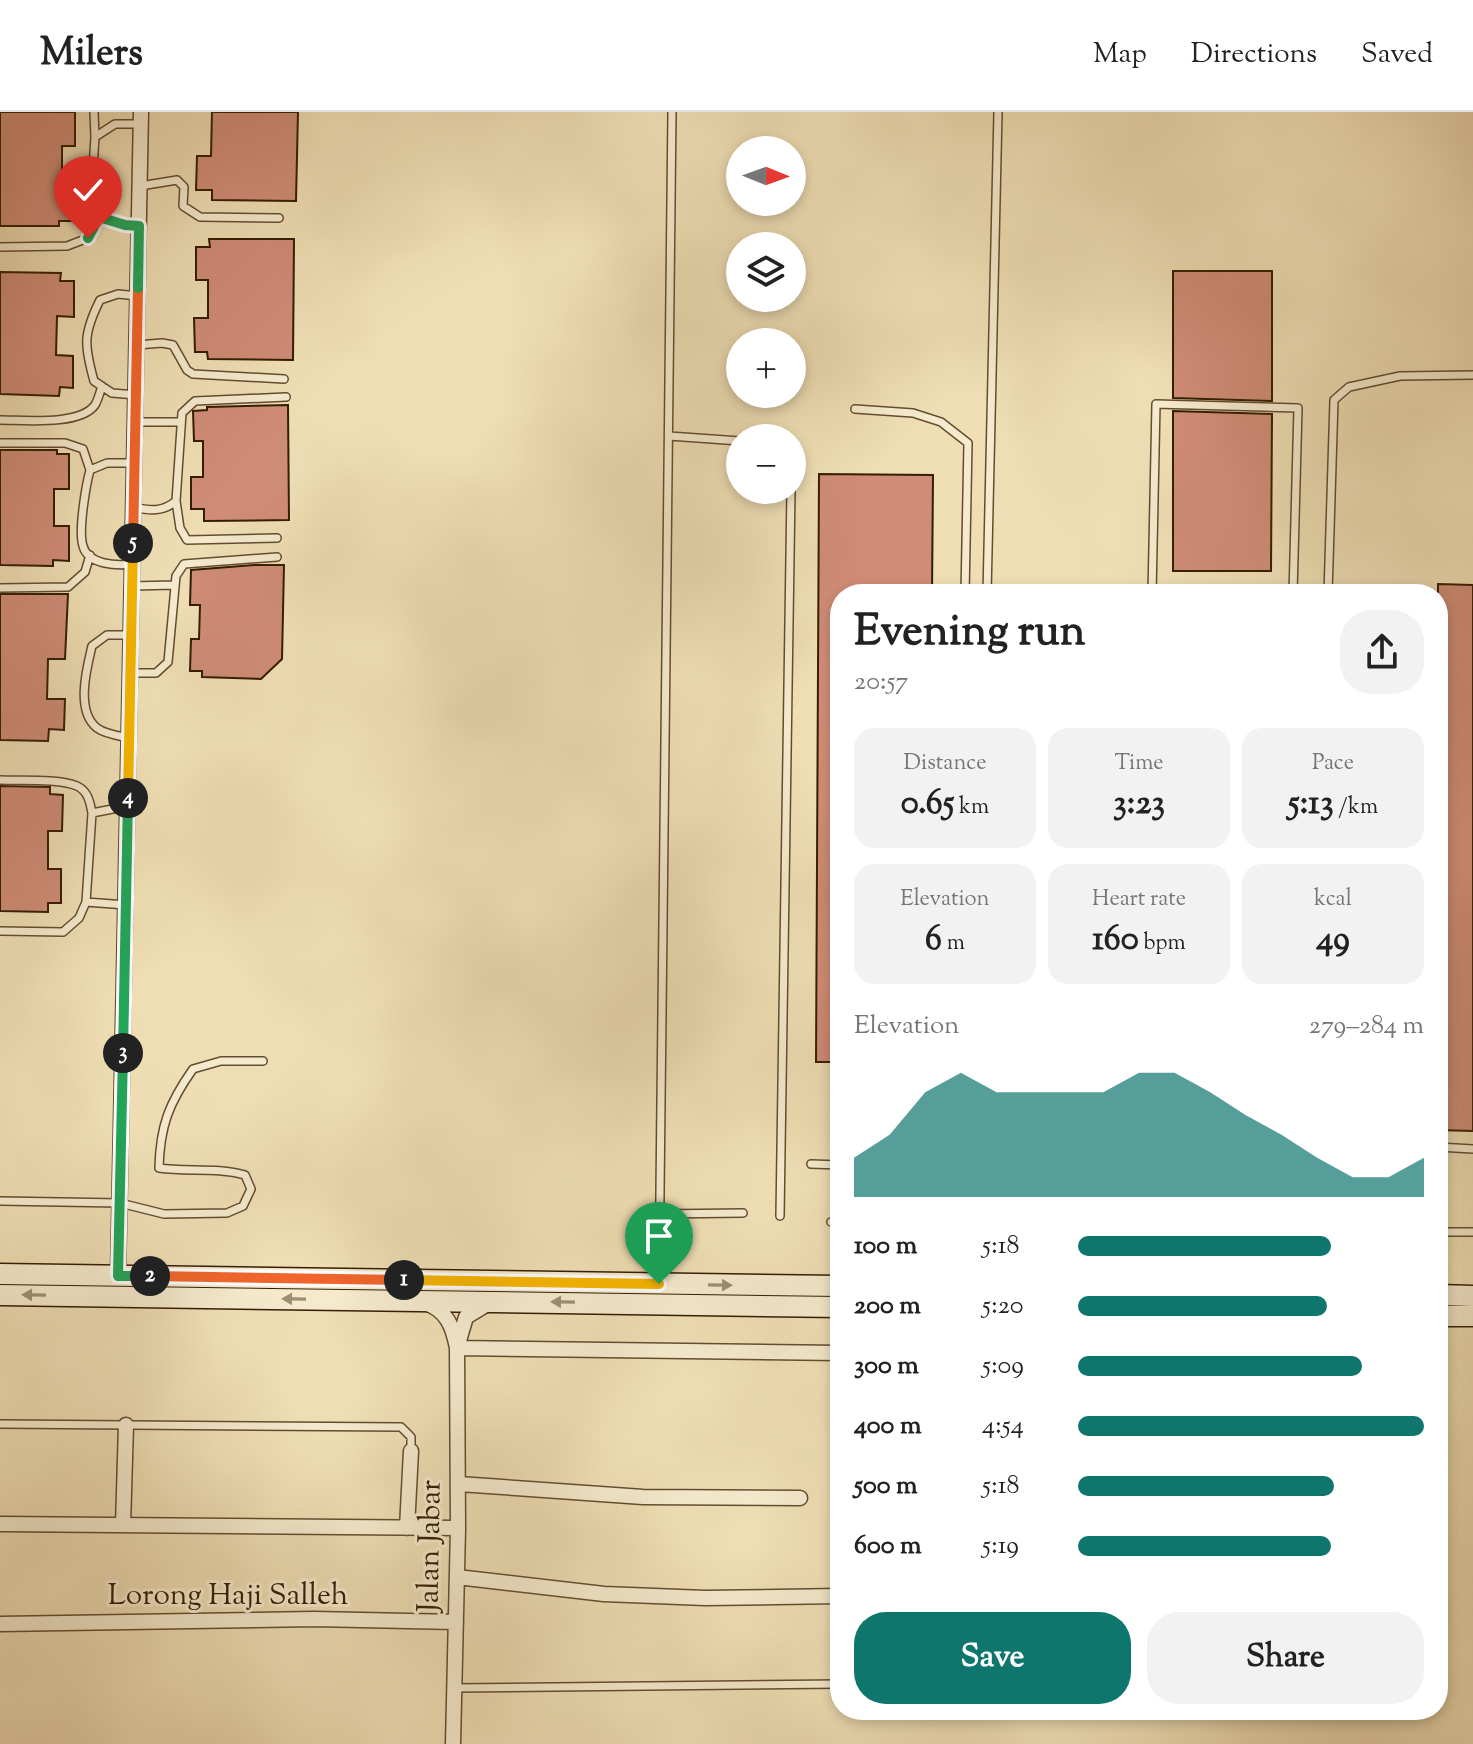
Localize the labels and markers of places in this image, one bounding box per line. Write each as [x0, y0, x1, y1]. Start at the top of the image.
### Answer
pin [54, 156, 122, 238]
pin: 5 [113, 523, 153, 563]
pin: 4 [108, 778, 148, 818]
pin: 3 [103, 1033, 143, 1073]
pin [625, 1202, 693, 1284]
pin: 2 [130, 1256, 170, 1296]
pin: 1 [384, 1260, 424, 1300]

